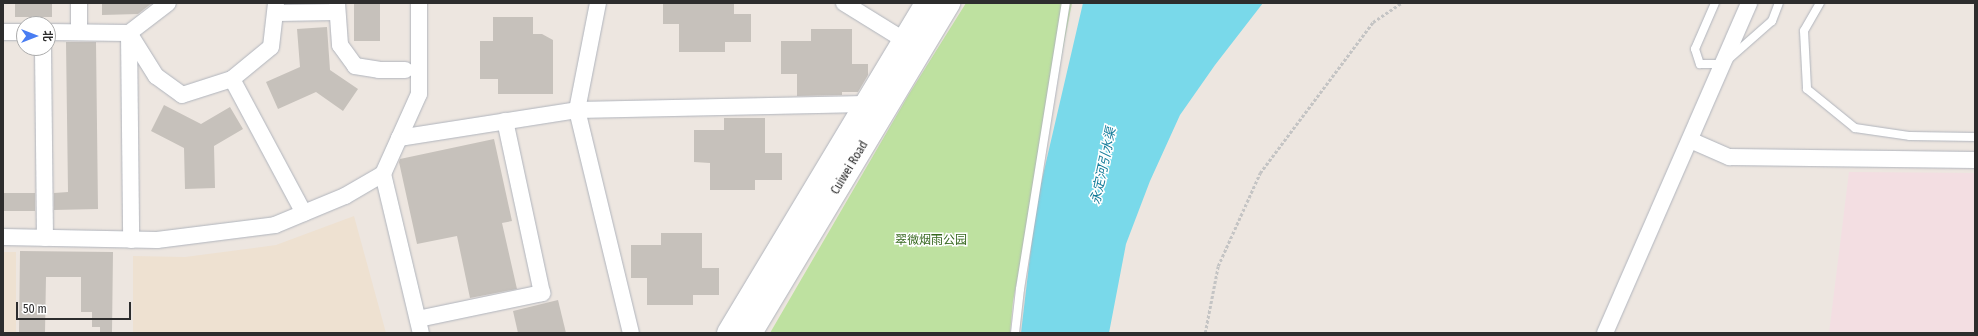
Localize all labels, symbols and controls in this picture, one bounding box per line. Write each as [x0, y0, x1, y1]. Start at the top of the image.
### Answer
north arrow [16, 16, 56, 56]
text: 北 [41, 31, 54, 42]
water label: 永定河引水渠 [1088, 126, 1120, 206]
street label: Cuiwei Road [828, 139, 872, 197]
park label: 翠微烟雨公园 [895, 234, 967, 248]
scale bar [18, 294, 133, 320]
text: 50 m [23, 302, 47, 316]

